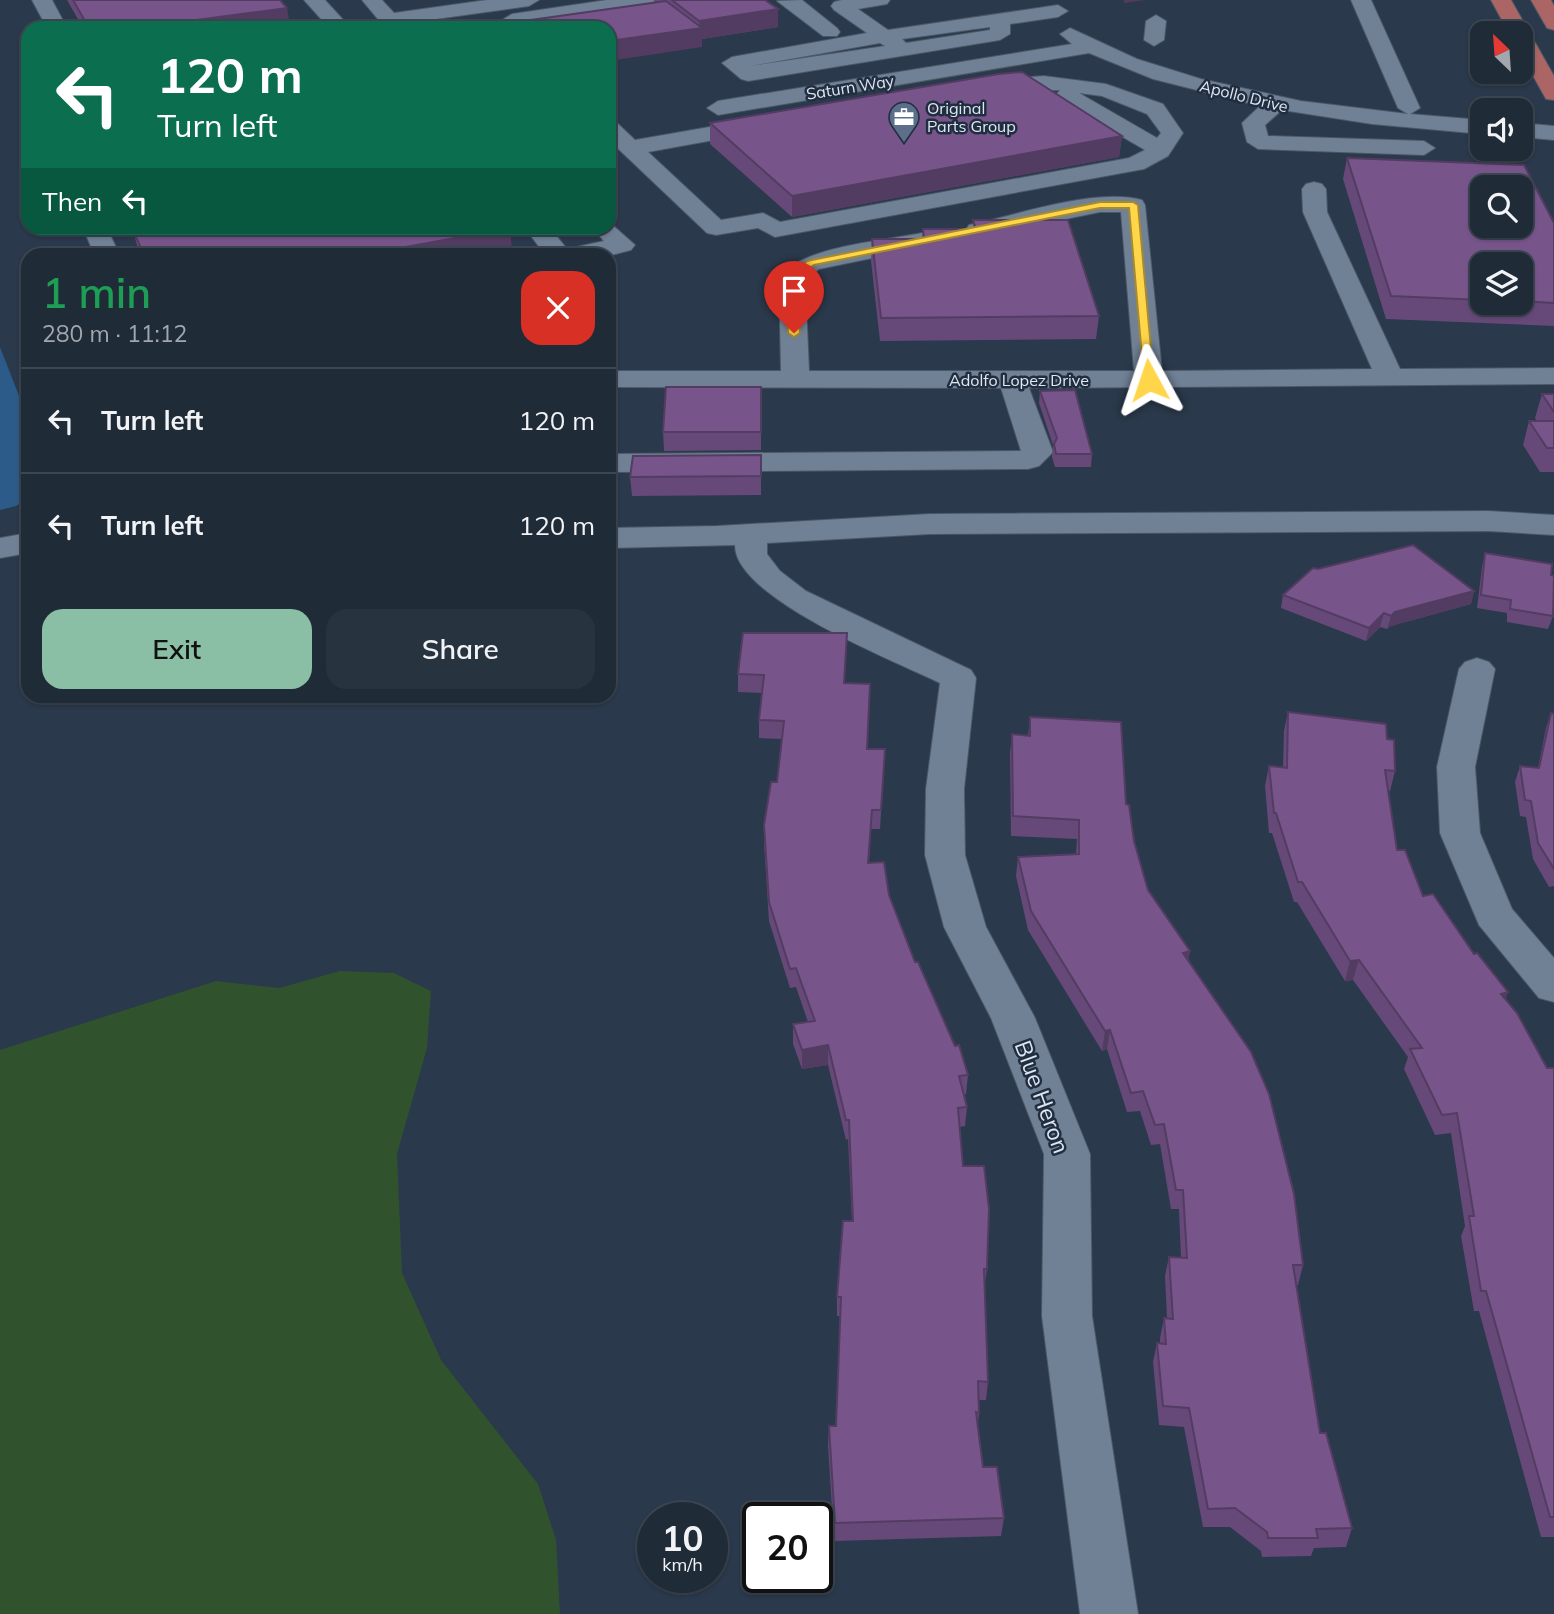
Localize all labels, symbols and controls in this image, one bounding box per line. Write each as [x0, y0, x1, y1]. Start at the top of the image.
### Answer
north arrow [1470, 21, 1533, 84]
map controls [1470, 21, 1533, 315]
text: 120 m [157, 44, 303, 105]
icon: left [42, 49, 133, 140]
street label: Saturn Way [805, 70, 896, 104]
street label: Apollo Drive [1198, 75, 1290, 117]
place label: Original Parts Group [927, 98, 1016, 136]
button: sound [1470, 98, 1533, 161]
office icon: Original Parts Group [887, 100, 921, 144]
text: Turn left [157, 105, 277, 145]
button: search [1470, 175, 1533, 238]
icon: left [116, 182, 154, 220]
text: Then [42, 185, 102, 218]
button: layers [1470, 252, 1533, 315]
pin [764, 261, 824, 333]
text: 1 min [42, 266, 151, 319]
button: close [521, 271, 595, 345]
icon: arrive [775, 272, 813, 310]
text: 280 m · 11:12 [42, 319, 187, 348]
position arrow [1112, 343, 1186, 417]
street label: Adolfo Lopez Drive [949, 370, 1089, 390]
icon: left [42, 402, 80, 440]
text: Turn left [101, 404, 203, 437]
text: 120 m [519, 404, 595, 437]
icon: left [42, 507, 80, 545]
text: Turn left [101, 509, 203, 542]
text: 120 m [519, 509, 595, 542]
button: Exit [42, 609, 312, 689]
button: Share [326, 609, 595, 689]
street label: Blue Heron [1009, 1037, 1076, 1157]
speed limit sign: 20 [742, 1502, 833, 1593]
text: 10 [661, 1516, 704, 1560]
text: km/h [662, 1553, 703, 1576]

